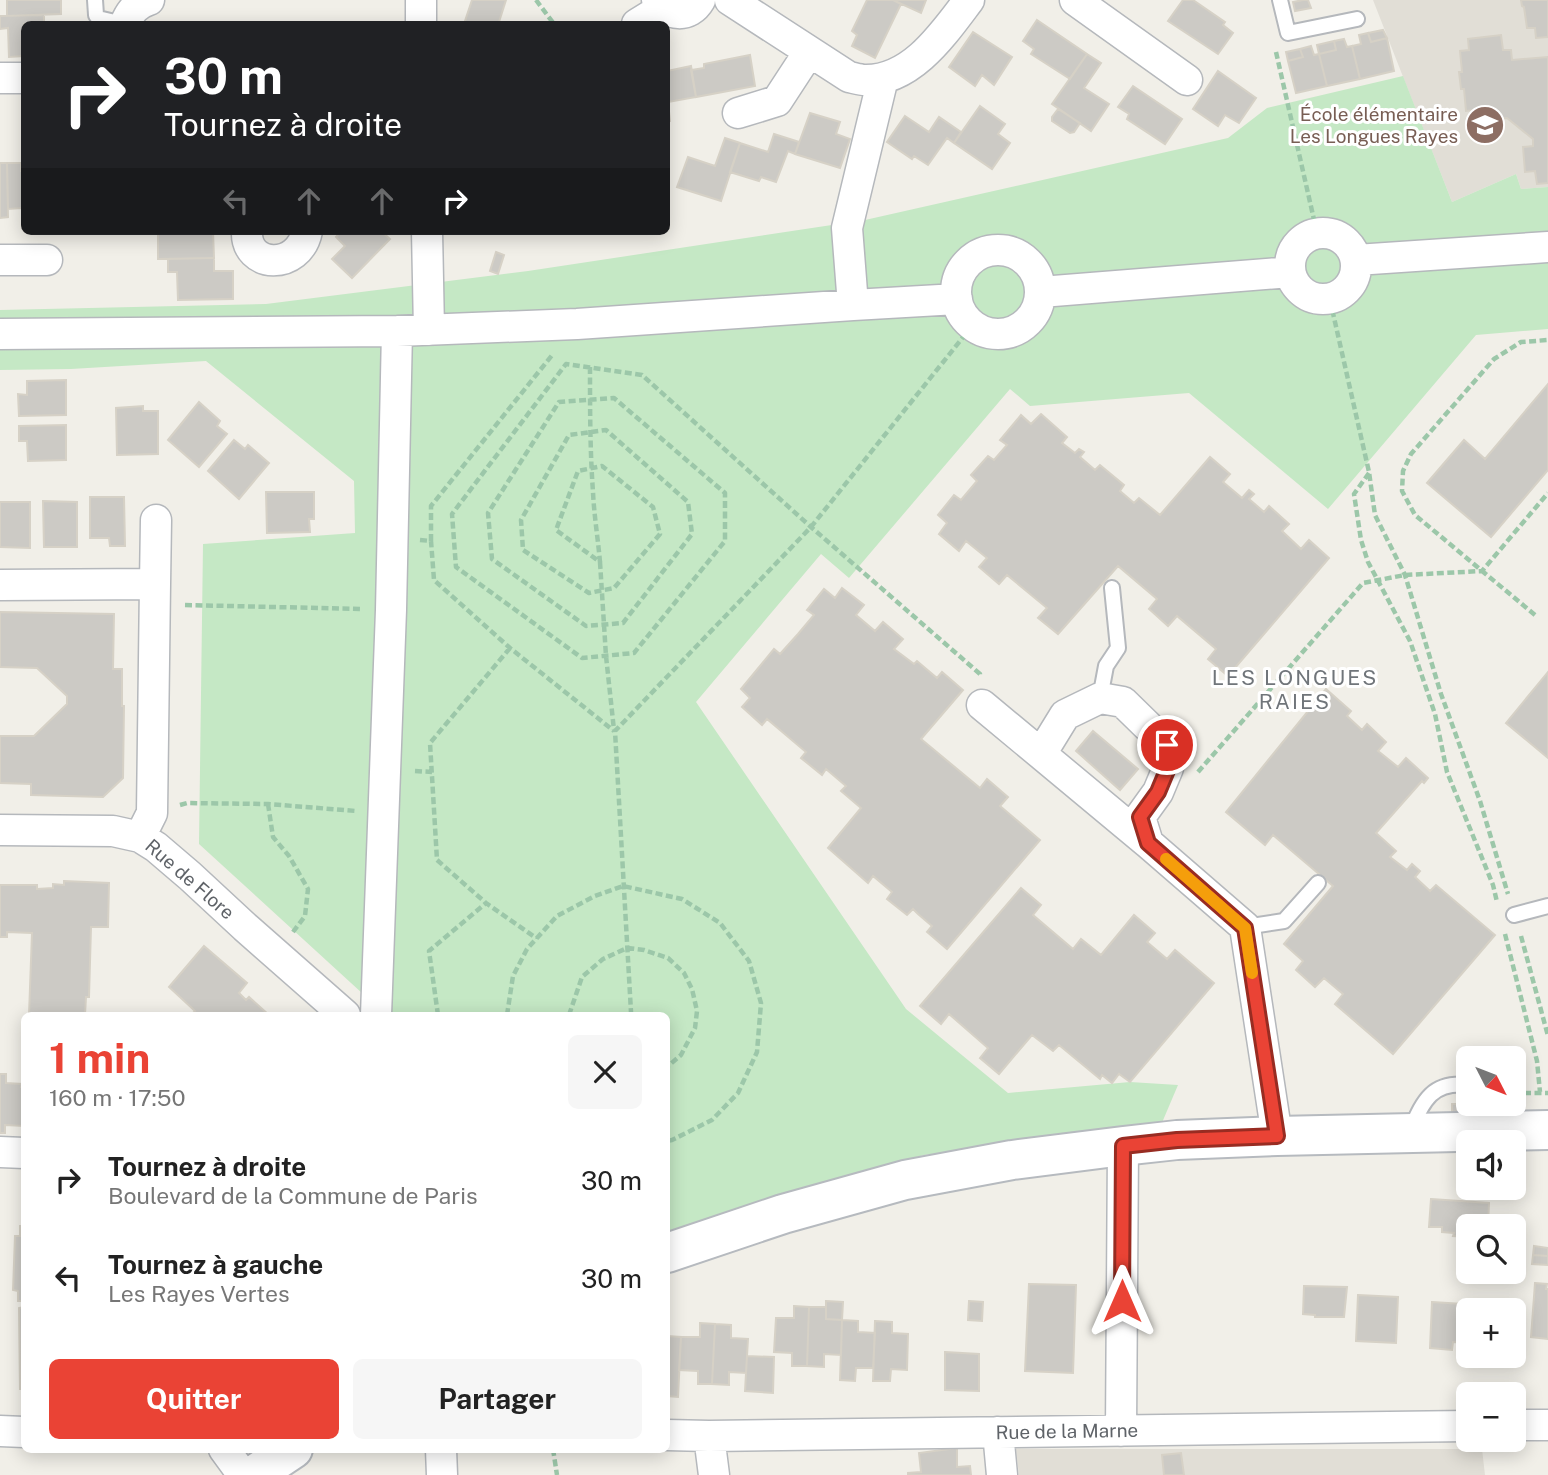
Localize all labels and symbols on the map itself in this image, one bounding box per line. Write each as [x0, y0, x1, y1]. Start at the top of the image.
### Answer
place label: École élémentaire Les Longues Rayes [1290, 103, 1458, 147]
school or university icon: École élémentaire Les Longues Rayes [1464, 104, 1506, 146]
district label: LES LONGUES RAIES [1212, 665, 1378, 714]
pin [1137, 715, 1197, 775]
street label: Rue de Flore [141, 834, 239, 924]
north arrow [1456, 1046, 1526, 1116]
position arrow [1085, 1264, 1159, 1338]
street label: Rue de la Marne [996, 1419, 1138, 1443]

